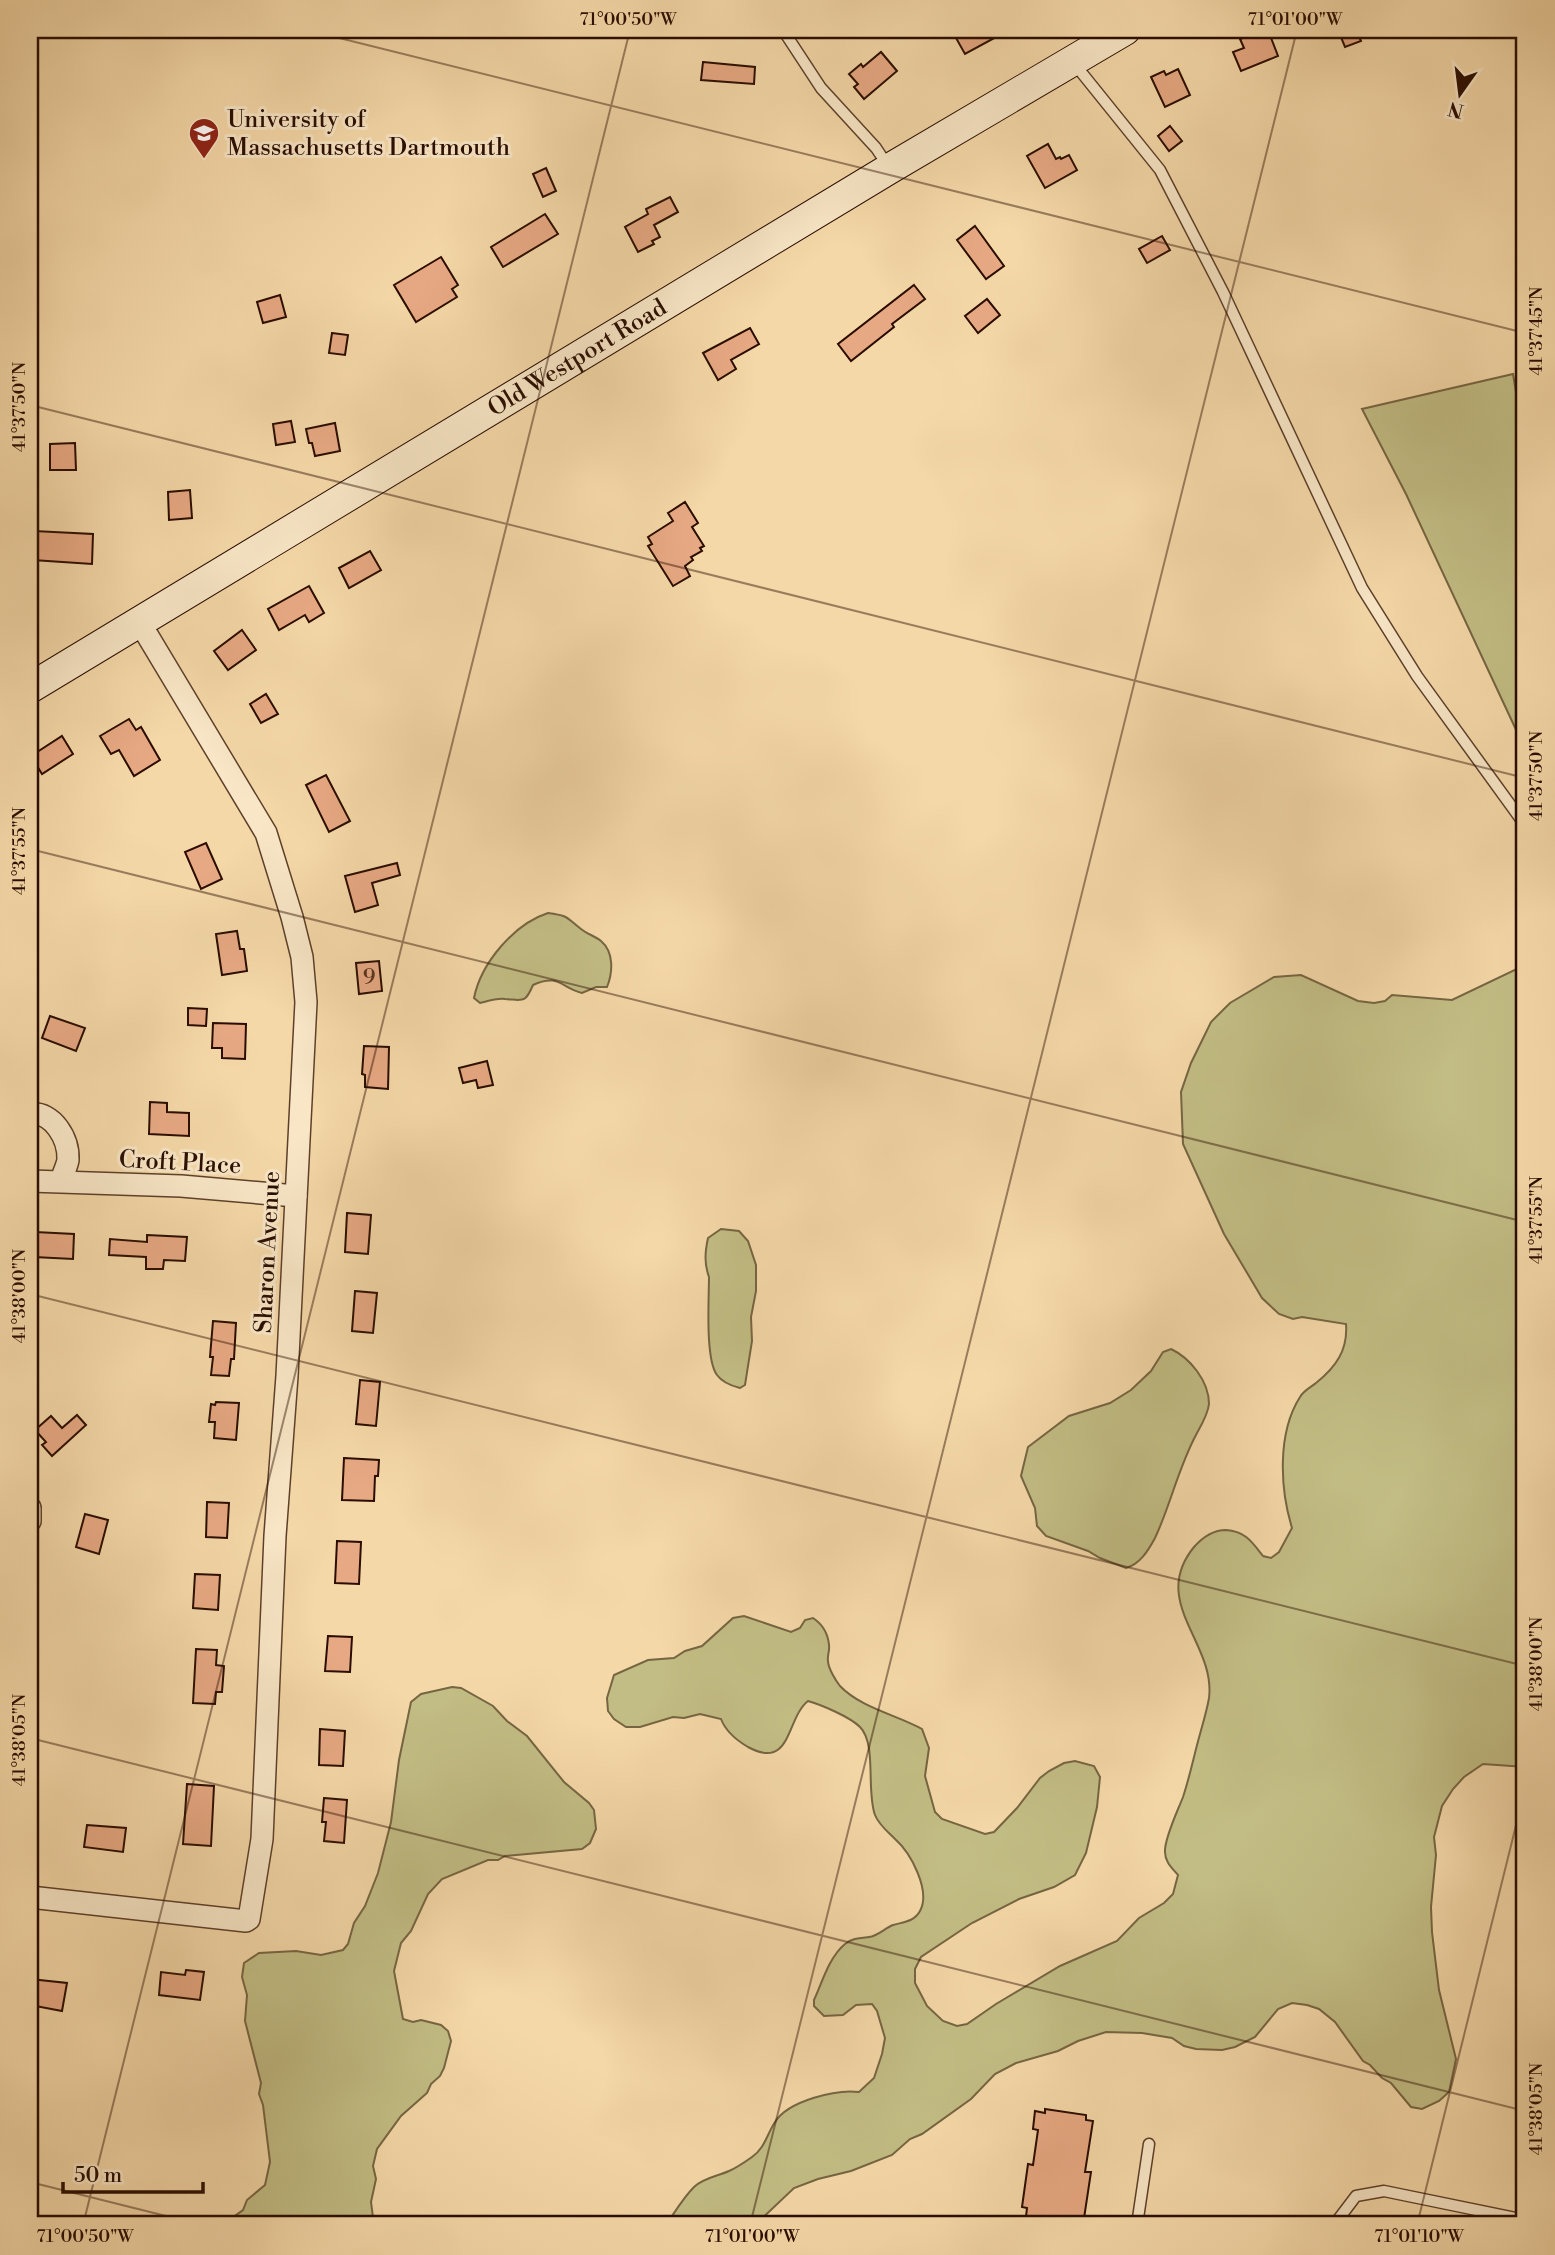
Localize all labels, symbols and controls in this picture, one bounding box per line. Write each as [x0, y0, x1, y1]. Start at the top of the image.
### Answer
text: 71°00'50"W [579, 8, 677, 31]
text: 71°01'00"W [1248, 8, 1343, 31]
north arrow [1426, 60, 1496, 130]
text: N [1446, 96, 1466, 123]
place label: University of Massachusetts Dartmouth [227, 105, 510, 163]
school or university icon: University of Massachusetts Dartmouth [187, 116, 221, 160]
text: 41°37'45"N [1525, 286, 1548, 375]
street label: Old Westport Road [483, 293, 673, 424]
text: 41°37'50"N [8, 361, 31, 452]
text: 41°37'50"N [1525, 730, 1548, 821]
text: 41°37'55"N [8, 806, 31, 895]
house number: 9 [363, 965, 375, 991]
street label: Croft Place [118, 1145, 242, 1181]
street label: Sharon Avenue [249, 1170, 287, 1334]
text: 41°37'55"N [1525, 1175, 1548, 1264]
text: 41°38'00"N [8, 1248, 31, 1343]
text: 41°38'00"N [1525, 1616, 1548, 1711]
text: 41°38'05"N [8, 1693, 31, 1786]
text: 41°38'05"N [1525, 2062, 1548, 2155]
scale bar [63, 2150, 203, 2194]
text: 50 m [74, 2163, 122, 2189]
text: 71°00'50"W [36, 2225, 134, 2248]
text: 71°01'00"W [705, 2225, 800, 2248]
text: 71°01'10"W [1374, 2225, 1465, 2248]

